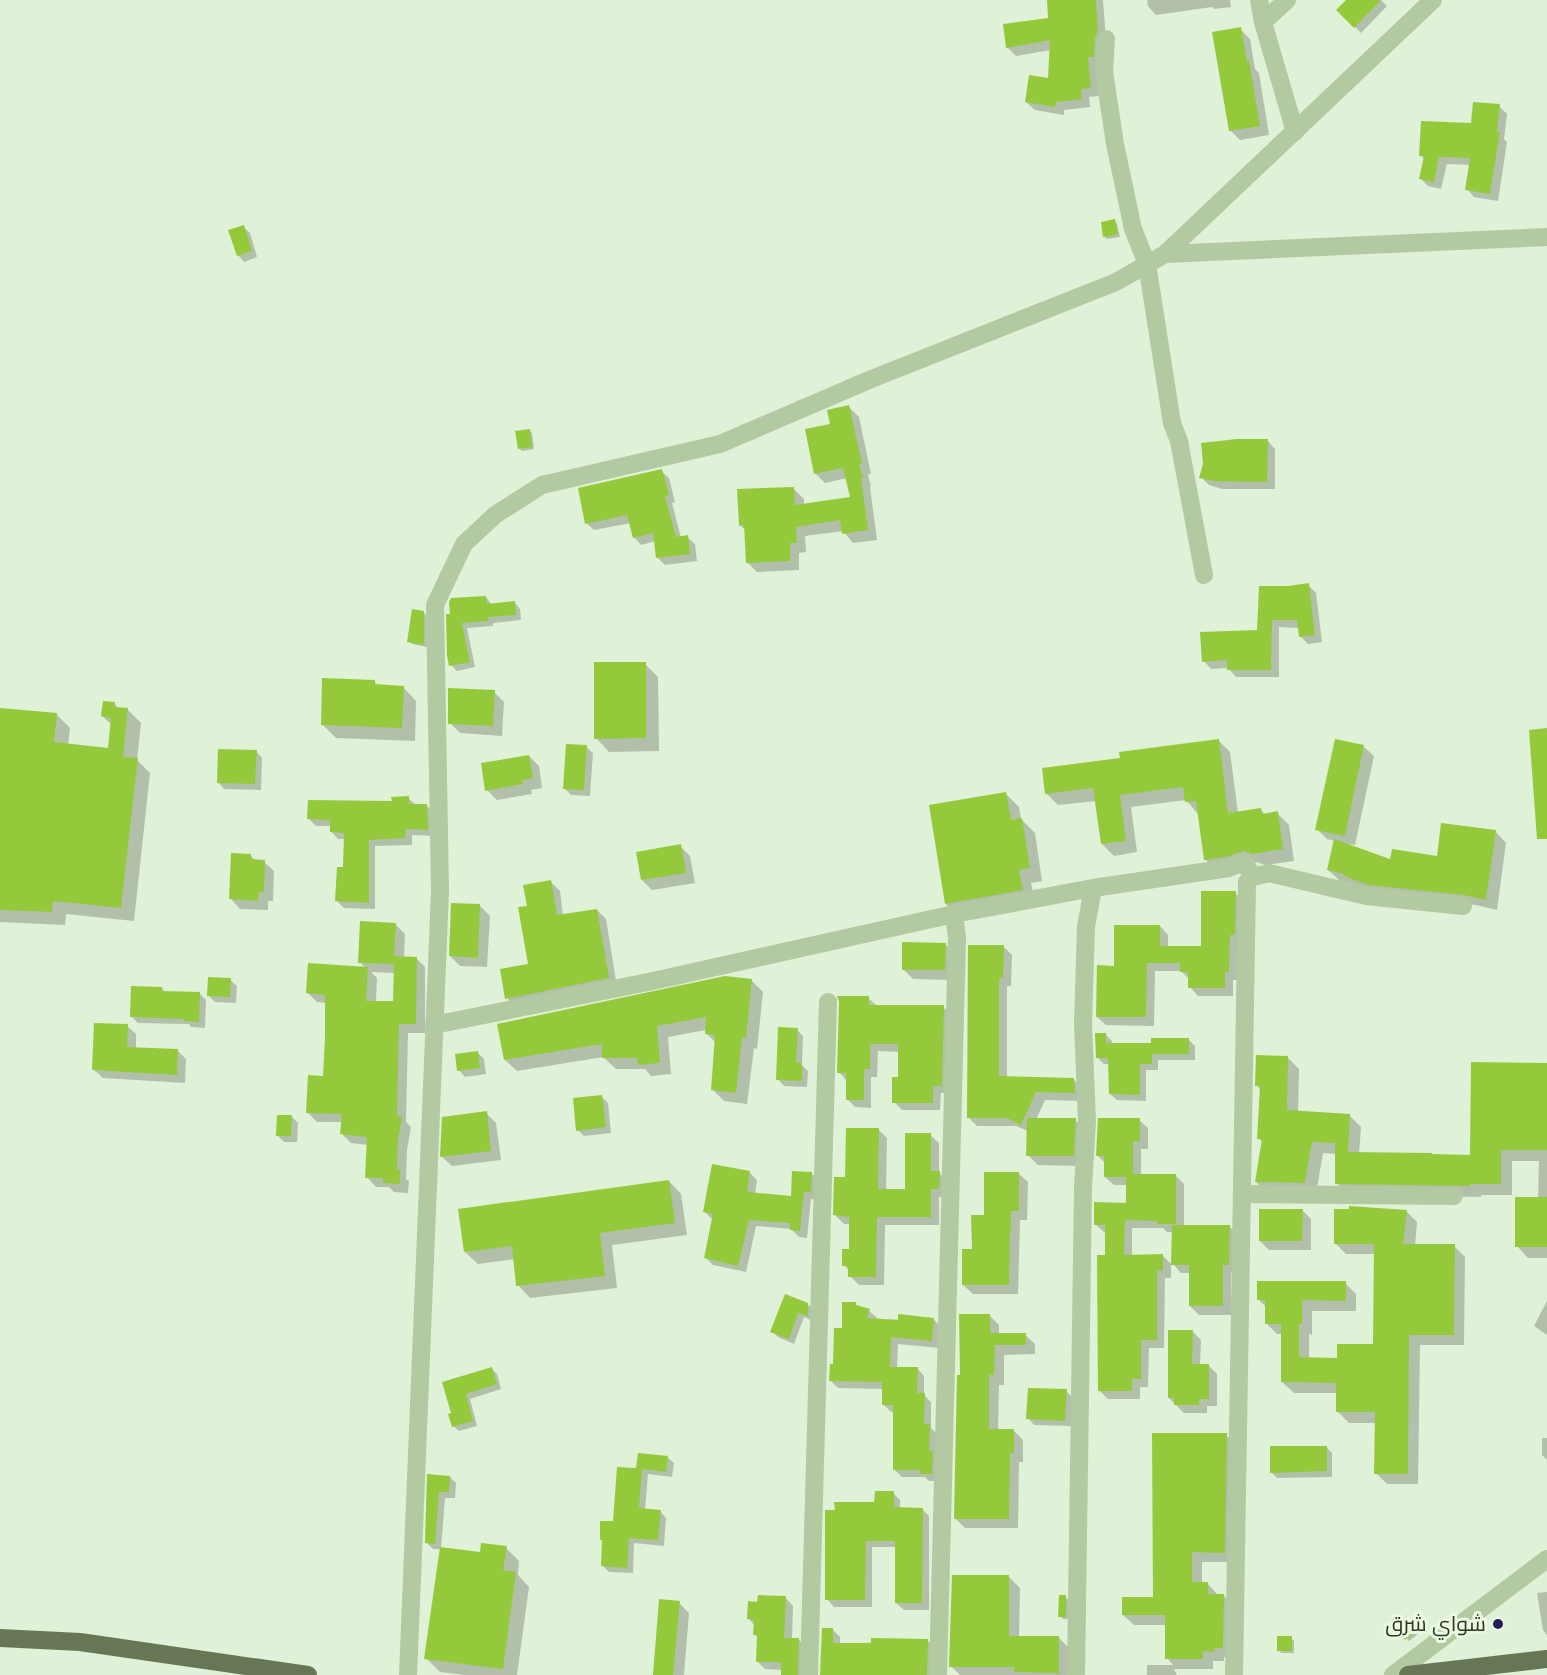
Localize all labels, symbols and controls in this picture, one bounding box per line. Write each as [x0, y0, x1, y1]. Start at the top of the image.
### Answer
place label: شواي شرق [1385, 1610, 1486, 1640]
marker: شواي شرق [1491, 1617, 1505, 1631]

